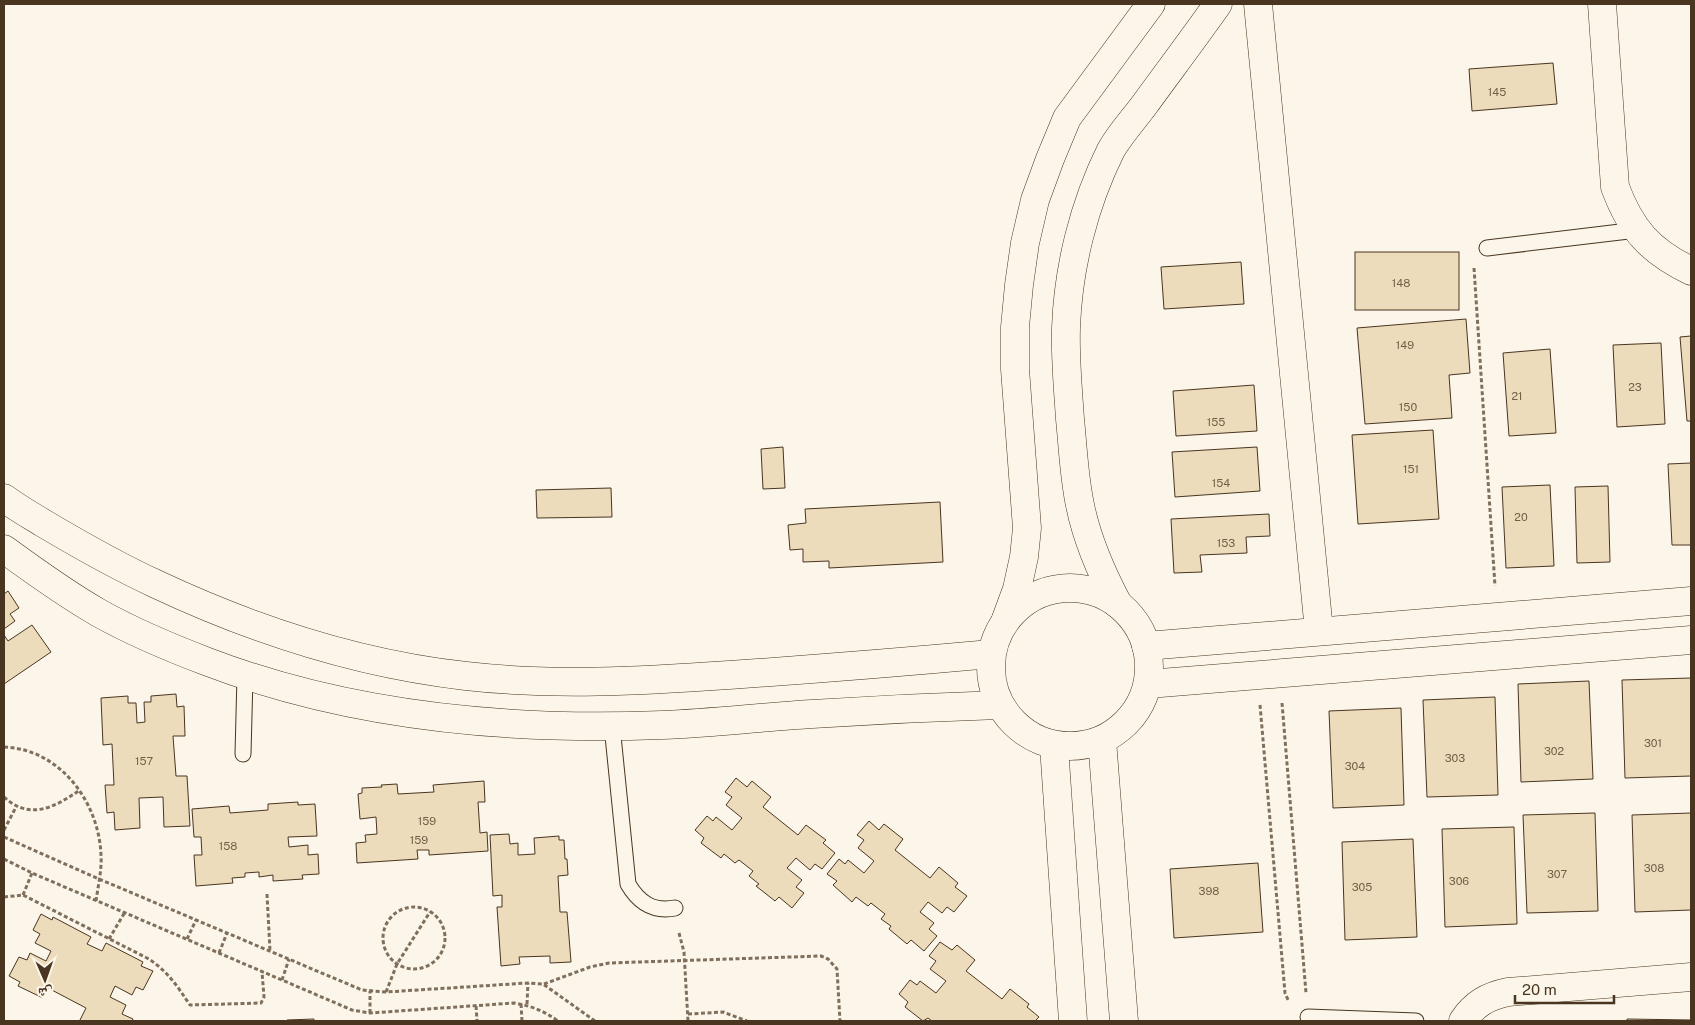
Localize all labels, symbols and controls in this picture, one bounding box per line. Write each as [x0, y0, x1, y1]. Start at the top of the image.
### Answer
house number: 145 [1488, 86, 1506, 98]
house number: 148 [1392, 277, 1410, 289]
house number: 149 [1396, 339, 1414, 351]
house number: 23 [1628, 381, 1642, 393]
house number: 21 [1511, 390, 1523, 402]
house number: 150 [1399, 401, 1417, 413]
house number: 155 [1207, 416, 1225, 428]
house number: 151 [1403, 463, 1419, 475]
house number: 154 [1212, 477, 1230, 489]
house number: 20 [1514, 511, 1528, 523]
house number: 153 [1217, 537, 1235, 549]
house number: 301 [1644, 737, 1662, 749]
house number: 302 [1544, 745, 1565, 757]
house number: 303 [1445, 752, 1465, 764]
house number: 157 [135, 755, 153, 767]
house number: 304 [1345, 760, 1365, 772]
house number: 159 [418, 815, 436, 827]
house number: 159 [410, 834, 428, 846]
house number: 158 [219, 840, 237, 852]
house number: 308 [1644, 862, 1664, 874]
house number: 307 [1547, 868, 1567, 880]
house number: 306 [1449, 875, 1469, 887]
house number: 305 [1352, 881, 1372, 893]
house number: 398 [1199, 885, 1219, 897]
north arrow [20, 955, 70, 1005]
scale bar [1515, 972, 1614, 1004]
text: 20 m [1522, 981, 1557, 998]
text: ش [38, 984, 53, 1001]

